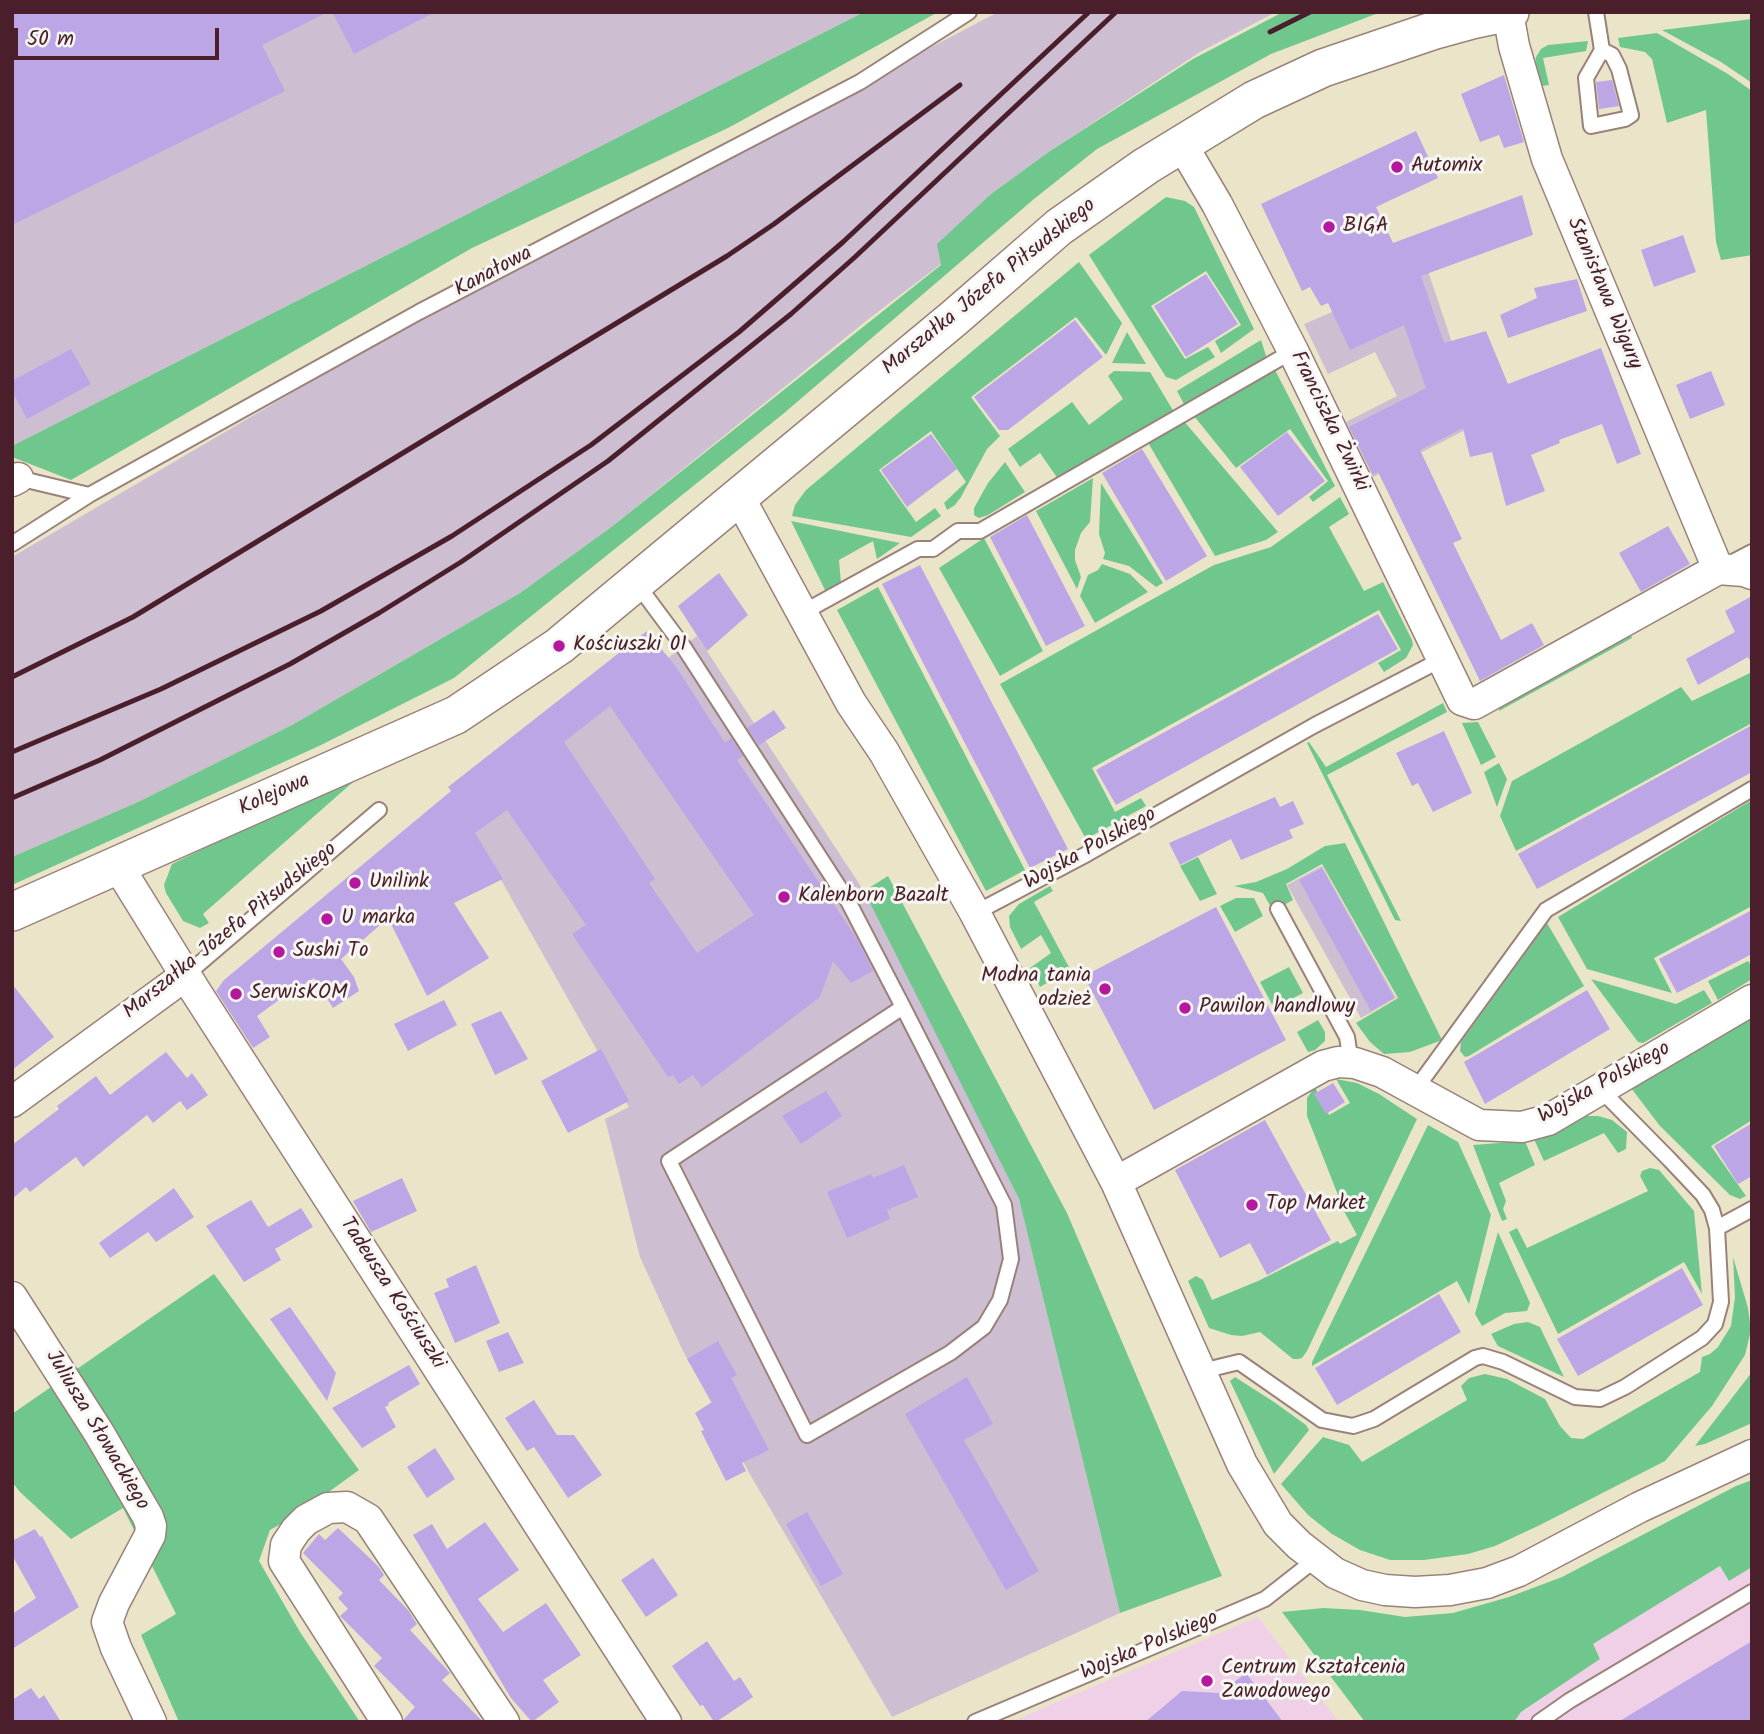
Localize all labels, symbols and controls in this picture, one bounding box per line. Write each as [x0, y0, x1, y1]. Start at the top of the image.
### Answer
scale bar [18, 14, 222, 58]
text: 50 m [27, 23, 74, 56]
place label: Automix [1411, 154, 1482, 180]
marker: Automix [1389, 159, 1405, 175]
street label: Marszałka Józefa Piłsudskiego [878, 194, 1102, 382]
place label: BIGA [1343, 214, 1388, 240]
street label: Stanisława Wigury [1560, 214, 1646, 374]
marker: BIGA [1321, 219, 1337, 235]
street label: Kanałowa [451, 242, 537, 304]
street label: Franciszka Żwirki [1283, 347, 1373, 497]
place label: Kościuszki 01 [573, 633, 687, 659]
marker: Kościuszki 01 [551, 638, 567, 654]
street label: Kolejowa [235, 769, 315, 823]
street label: Wojska Polskiego [1021, 803, 1161, 897]
street label: Marszałka Józefa Piłsudskiego [119, 838, 343, 1026]
place label: Unilink [369, 870, 429, 896]
marker: Unilink [347, 875, 363, 891]
place label: Kalenborn Bazalt [798, 884, 949, 910]
marker: Kalenborn Bazalt [776, 889, 792, 905]
place label: U marka [341, 906, 415, 932]
marker: U marka [319, 911, 335, 927]
place label: Sushi To [293, 939, 369, 965]
marker: Sushi To [271, 944, 287, 960]
place label: Modna tania odzież [981, 964, 1091, 1014]
place label: SerwisKOM [250, 981, 347, 1007]
marker: Modna tania odzież [1097, 981, 1113, 997]
marker: SerwisKOM [228, 986, 244, 1002]
place label: Pawilon handlowy [1199, 995, 1355, 1021]
marker: Pawilon handlowy [1177, 1000, 1193, 1016]
street label: Wojska Polskiego [1535, 1037, 1675, 1131]
place label: Top Market [1266, 1192, 1366, 1218]
marker: Top Market [1244, 1197, 1260, 1213]
street label: Tadeusza Kościuszki [333, 1213, 449, 1375]
street label: Juliusza Słowackiego [38, 1347, 154, 1515]
street label: Wojska Polskiego [1077, 1607, 1223, 1687]
place label: Centrum Kształcenia Zawodowego [1221, 1656, 1406, 1706]
marker: Centrum Kształcenia Zawodowego [1199, 1673, 1215, 1689]

